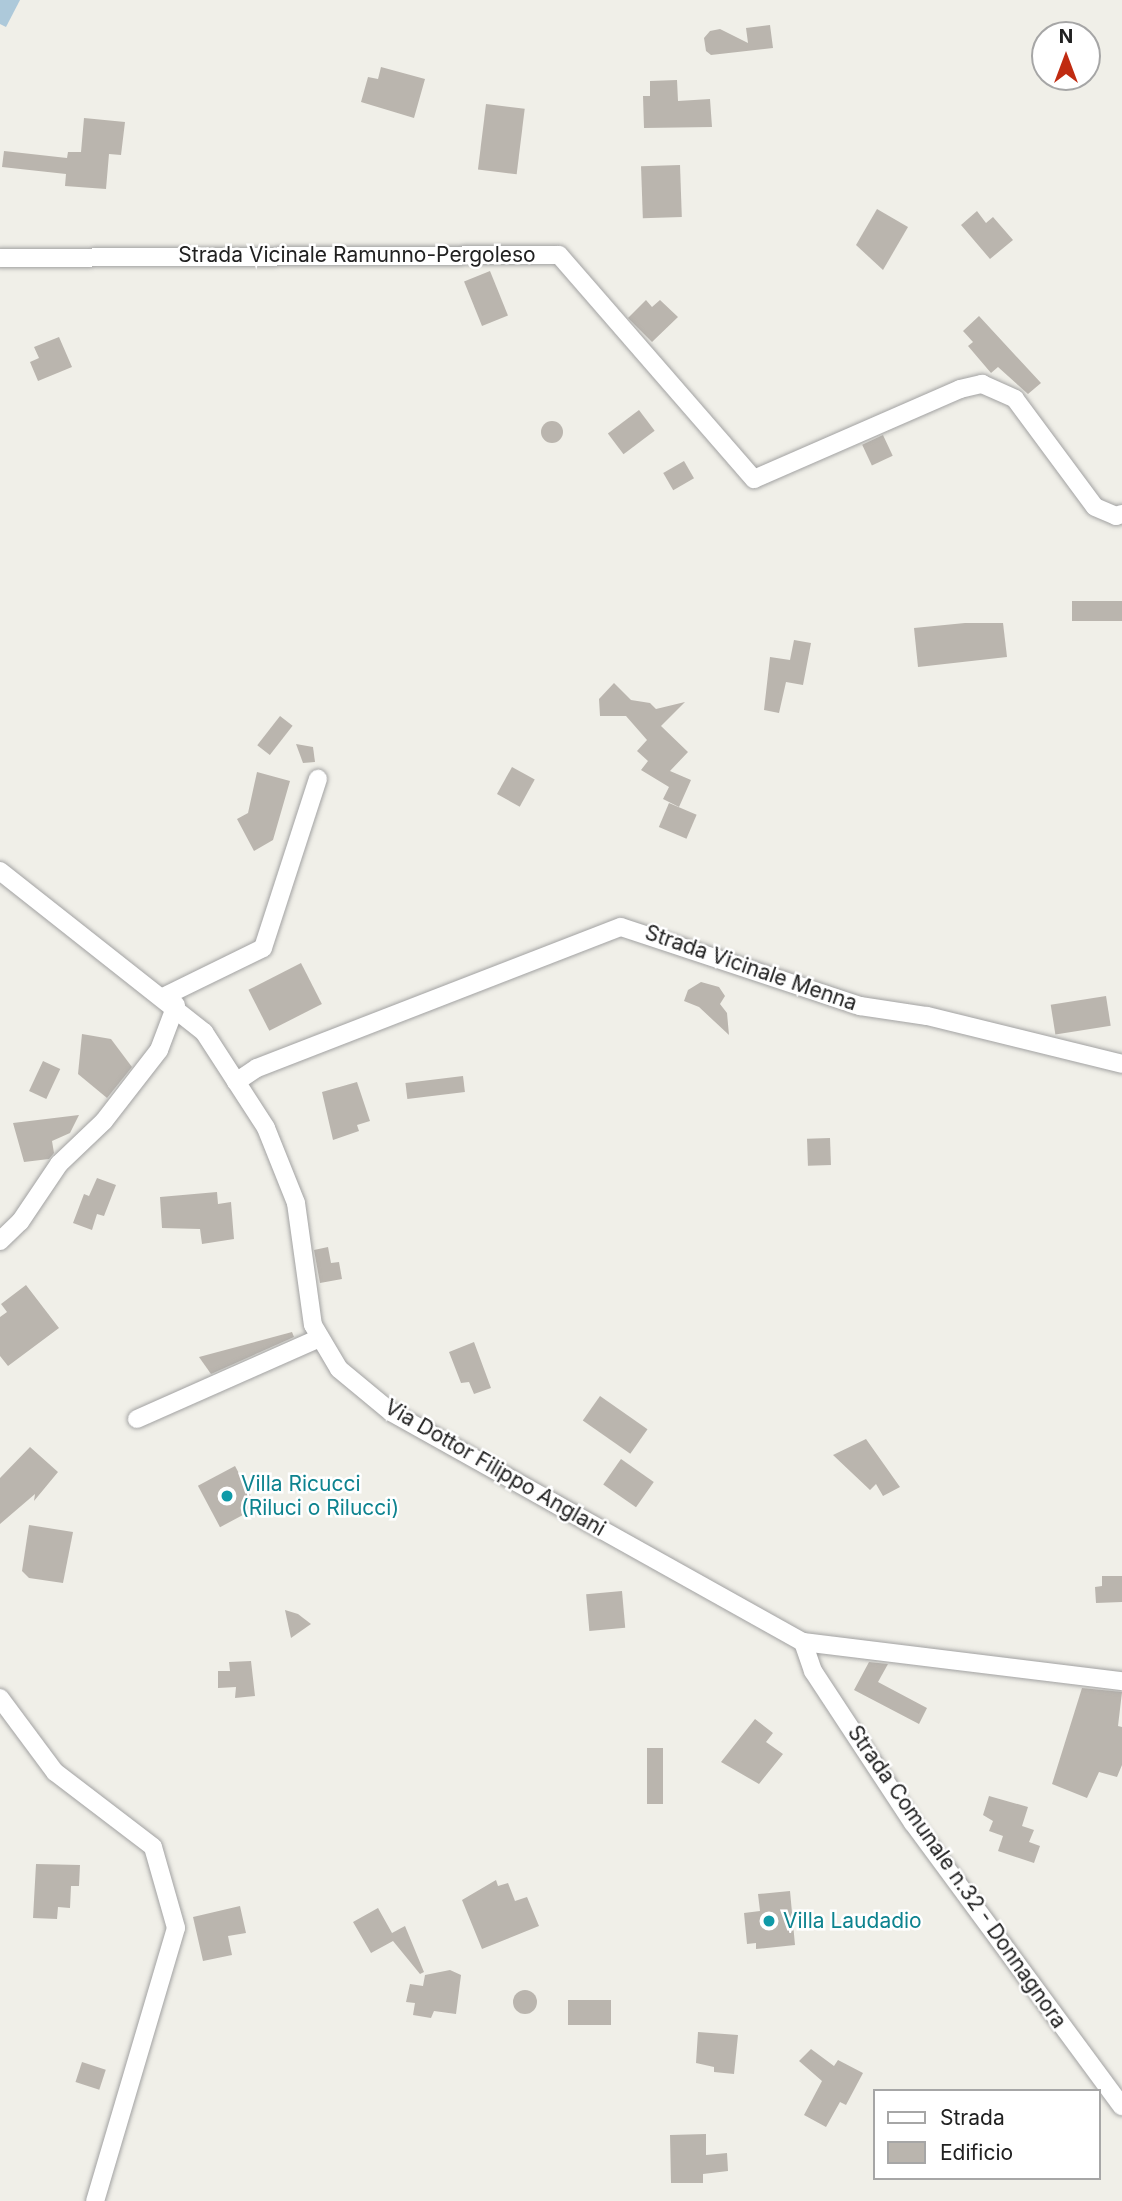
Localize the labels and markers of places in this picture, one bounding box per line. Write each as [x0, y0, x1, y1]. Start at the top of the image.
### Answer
place label: Villa Ricucci (Riluci o Rilucci) [241, 1471, 399, 1521]
marker: Villa Ricucci (Riluci o Rilucci) [219, 1488, 235, 1504]
place label: Villa Laudadio [783, 1908, 922, 1934]
marker: Villa Laudadio [761, 1913, 777, 1929]

